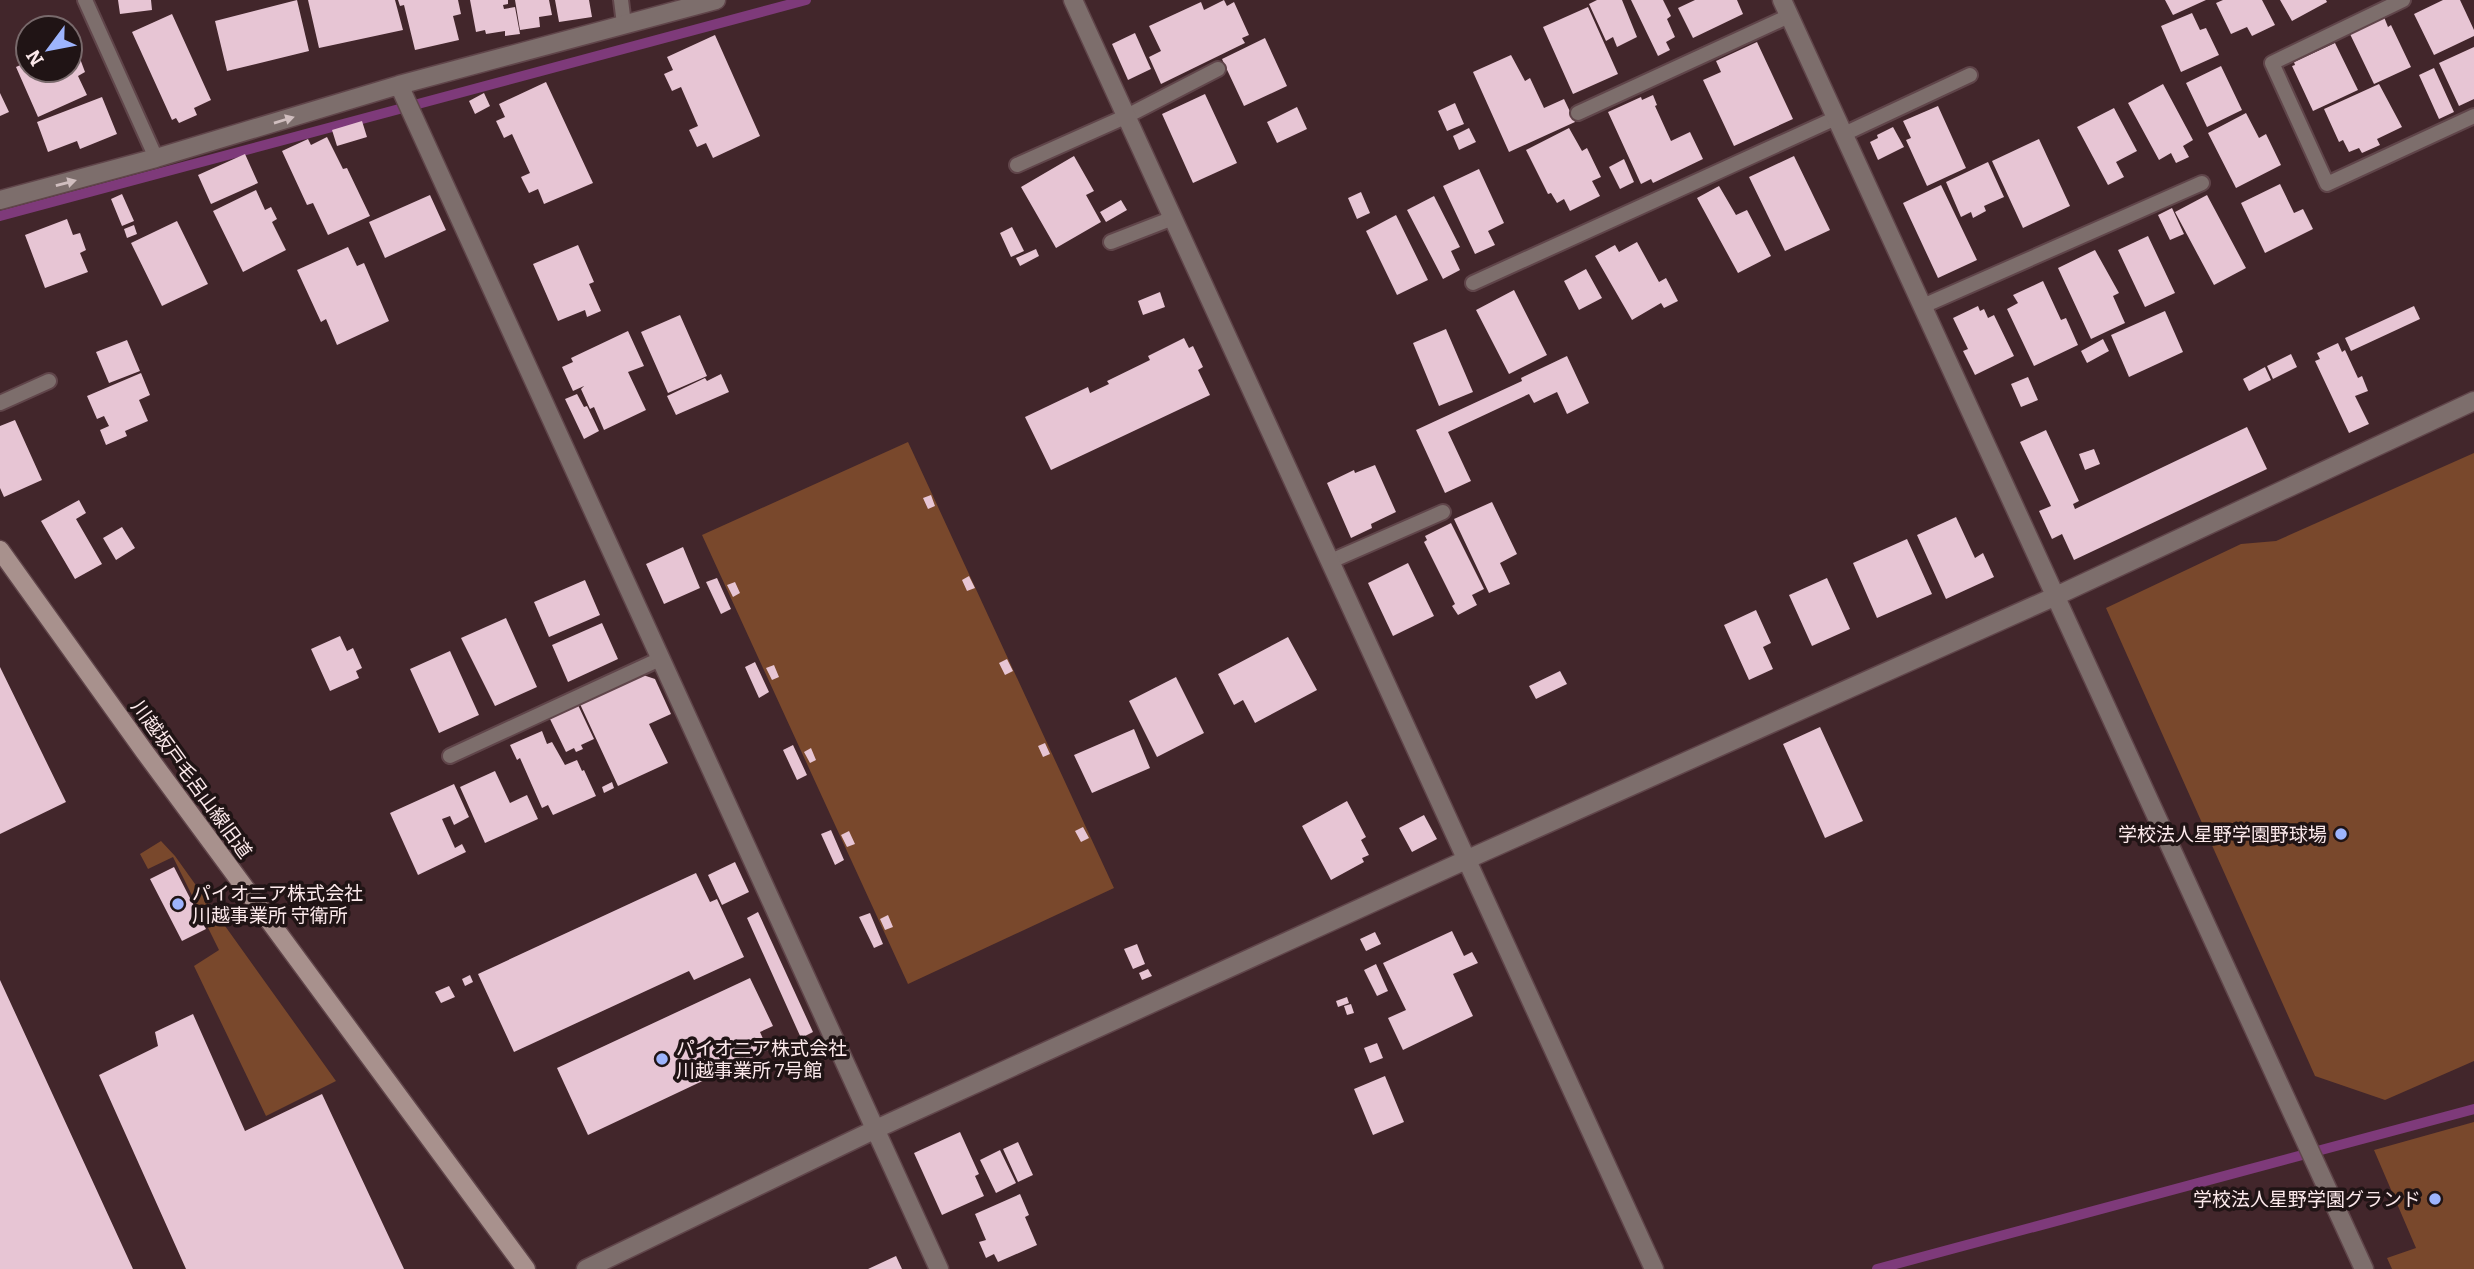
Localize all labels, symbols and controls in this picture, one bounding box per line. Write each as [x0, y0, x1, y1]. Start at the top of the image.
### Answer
north arrow [14, 14, 84, 84]
text: N [21, 45, 49, 70]
one-way arrow [274, 114, 295, 124]
one-way arrow [56, 177, 77, 187]
street label: 川越坂戸毛呂山線旧道 [126, 696, 257, 863]
place label: 学校法人星野学園野球場 [2118, 823, 2327, 846]
marker: 学校法人星野学園野球場 [2333, 826, 2349, 842]
place label: パイオニア株式会社 川越事業所 守衛所 [192, 882, 363, 927]
marker: パイオニア株式会社 川越事業所 守衛所 [170, 896, 186, 912]
place label: パイオニア株式会社 川越事業所 7号館 [676, 1037, 847, 1082]
marker: パイオニア株式会社 川越事業所 7号館 [654, 1051, 670, 1067]
place label: 学校法人星野学園グランド [2193, 1188, 2421, 1211]
marker: 学校法人星野学園グランド [2427, 1191, 2443, 1207]

